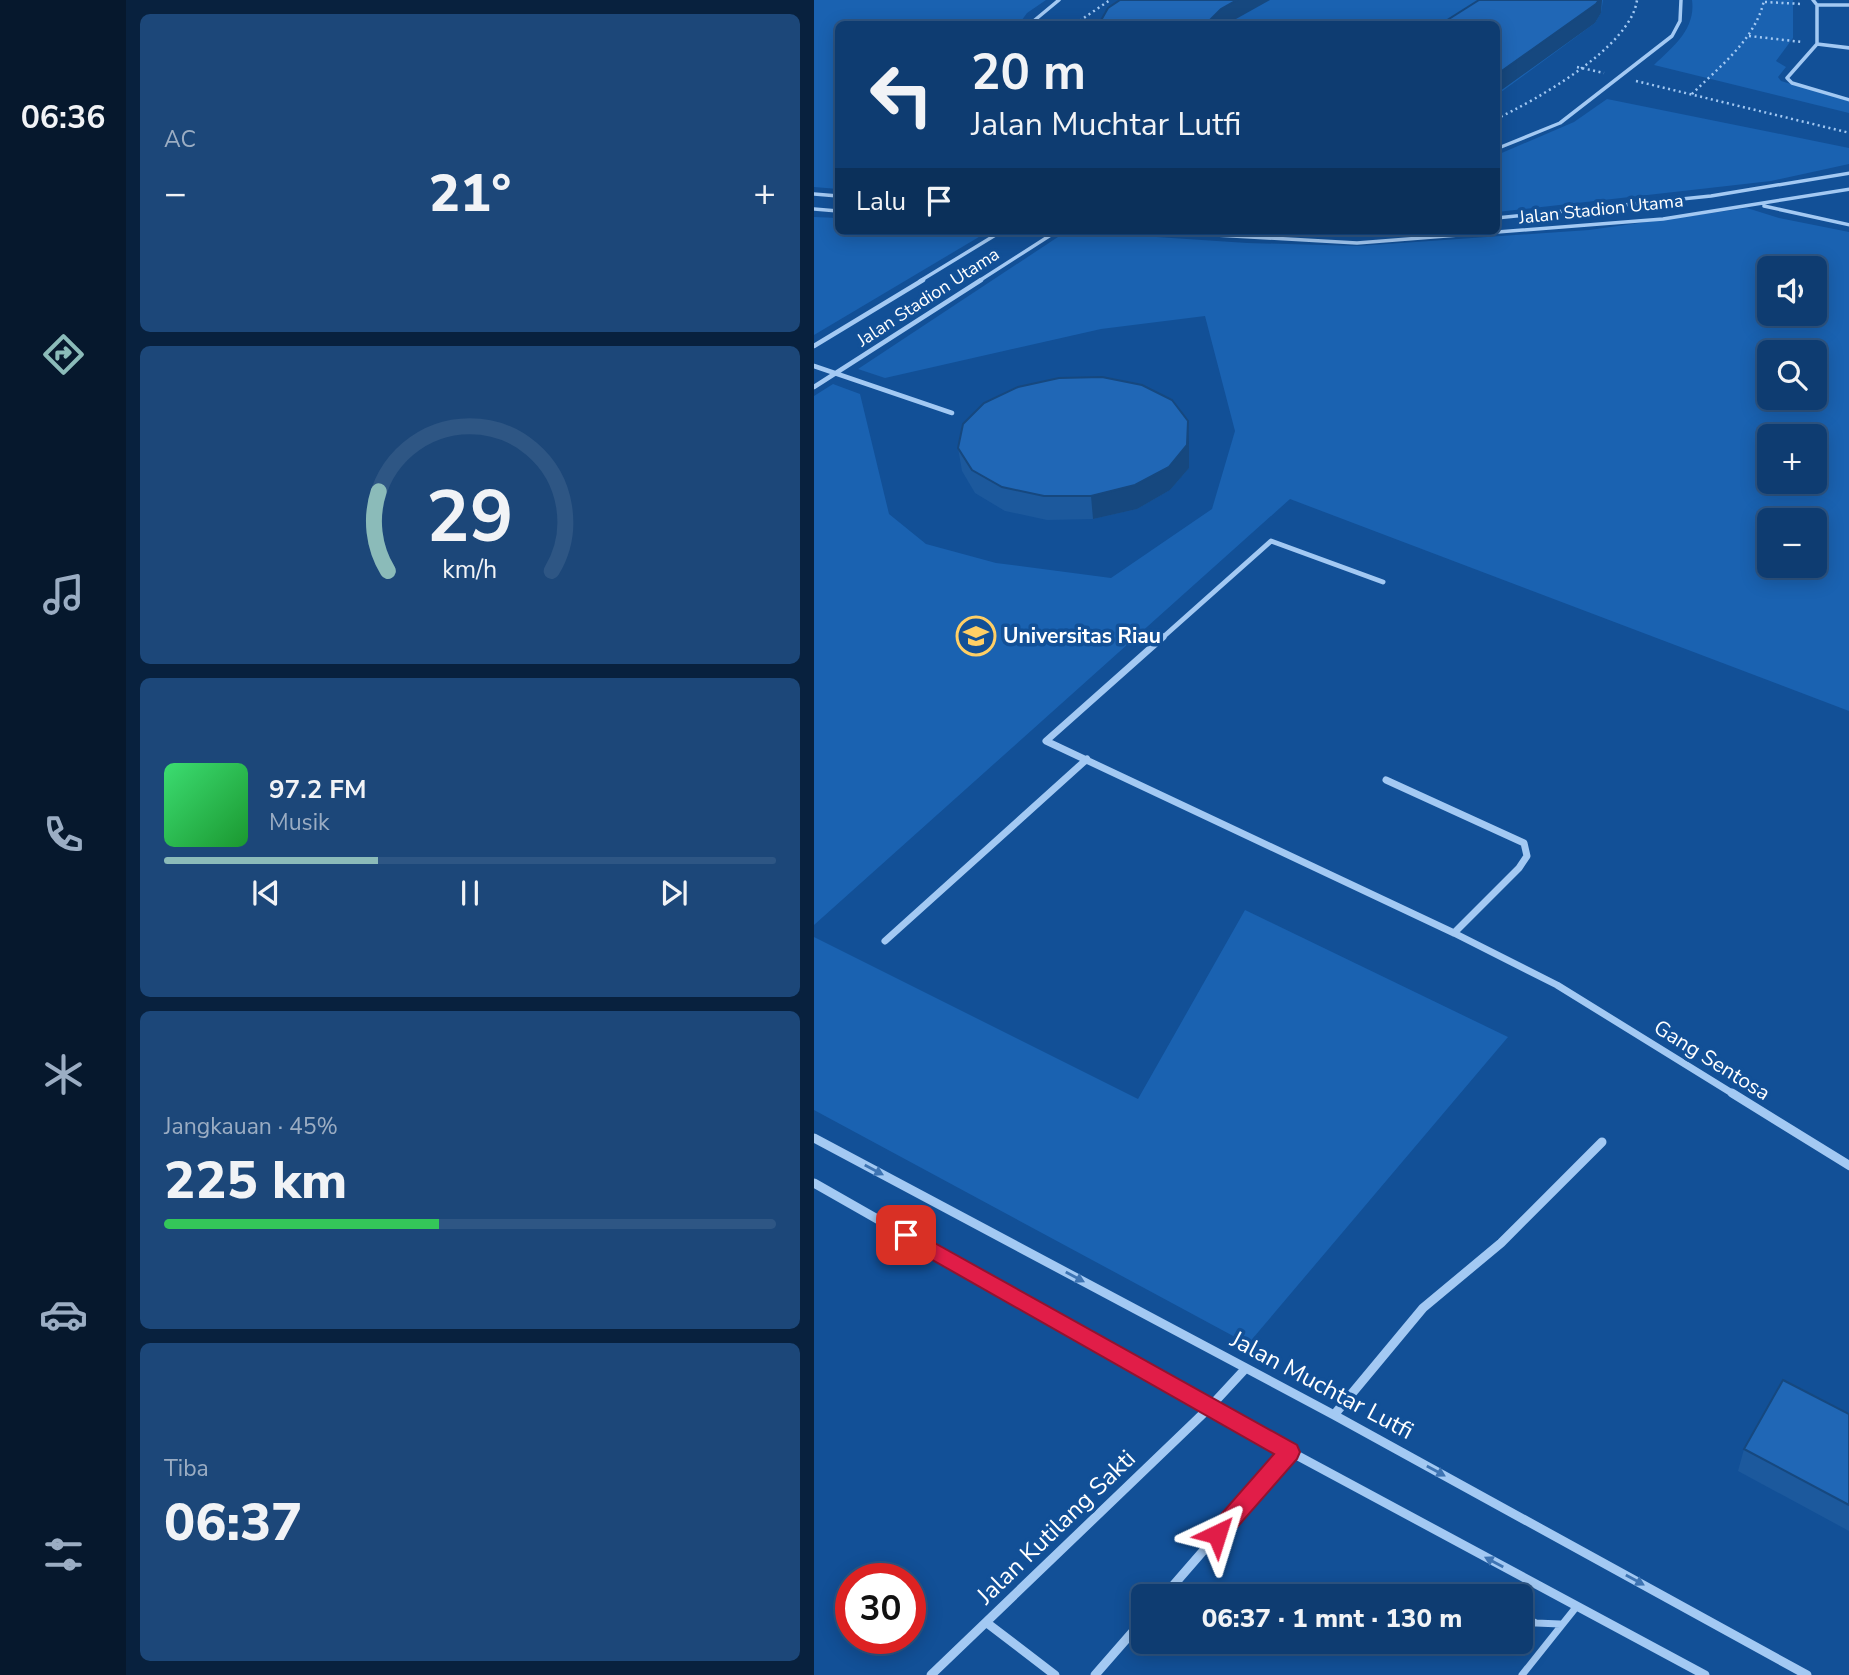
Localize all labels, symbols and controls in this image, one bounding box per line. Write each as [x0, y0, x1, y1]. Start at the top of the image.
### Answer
text: 20 m [971, 39, 1086, 106]
icon: left [856, 49, 947, 140]
text: 06:36 [21, 96, 105, 139]
text: Jalan Muchtar Lutfi [971, 103, 1241, 146]
text: AC [164, 124, 196, 155]
text: 21° [429, 158, 511, 229]
text: − [164, 168, 187, 219]
text: + [753, 168, 776, 219]
icon: arrive [920, 182, 958, 220]
text: Lalu [856, 184, 906, 219]
street label: Jalan Stadion Utama [1517, 188, 1684, 230]
street label: Jalan Stadion Utama [851, 242, 1004, 353]
map controls [1757, 256, 1827, 578]
button: sound [1757, 256, 1827, 326]
icon: directions [39, 330, 88, 379]
button: search [1757, 340, 1827, 410]
button: + [1757, 424, 1827, 494]
text: 29 [426, 468, 514, 568]
button: − [1757, 508, 1827, 578]
text: km/h [442, 553, 498, 587]
icon: music [39, 570, 88, 619]
school or university icon: Universitas Riau [955, 615, 997, 657]
place label: Universitas Riau [1003, 622, 1161, 650]
text: 97.2 FM [269, 772, 366, 807]
text: Musik [269, 807, 329, 838]
icon: phone [39, 810, 88, 859]
icon: previous [247, 874, 285, 912]
icon: pause [451, 874, 489, 912]
icon: next [655, 874, 693, 912]
street label: Gang Sentosa [1649, 1013, 1775, 1107]
icon: climate [39, 1050, 88, 1099]
text: Jangkauan · 45% [164, 1111, 338, 1142]
text: 225 km [164, 1145, 347, 1216]
one-way arrow [864, 1164, 884, 1176]
pin [876, 1205, 936, 1265]
icon: arrive [887, 1216, 925, 1254]
one-way arrow [1065, 1271, 1085, 1283]
icon: car [39, 1290, 88, 1339]
street label: Jalan Muchtar Lutfi [1224, 1323, 1419, 1447]
street label: Jalan Kutilang Sakti [969, 1443, 1142, 1612]
text: Tiba [164, 1453, 209, 1484]
one-way arrow [1426, 1465, 1445, 1477]
text: 06:37 [164, 1487, 302, 1558]
position arrow [1180, 1497, 1254, 1571]
icon: filters [39, 1530, 88, 1579]
one-way arrow [1484, 1556, 1504, 1567]
speed limit sign: 30 [835, 1563, 926, 1654]
one-way arrow [1625, 1574, 1645, 1586]
text: 06:37 · 1 mnt · 130 m [1202, 1601, 1462, 1636]

